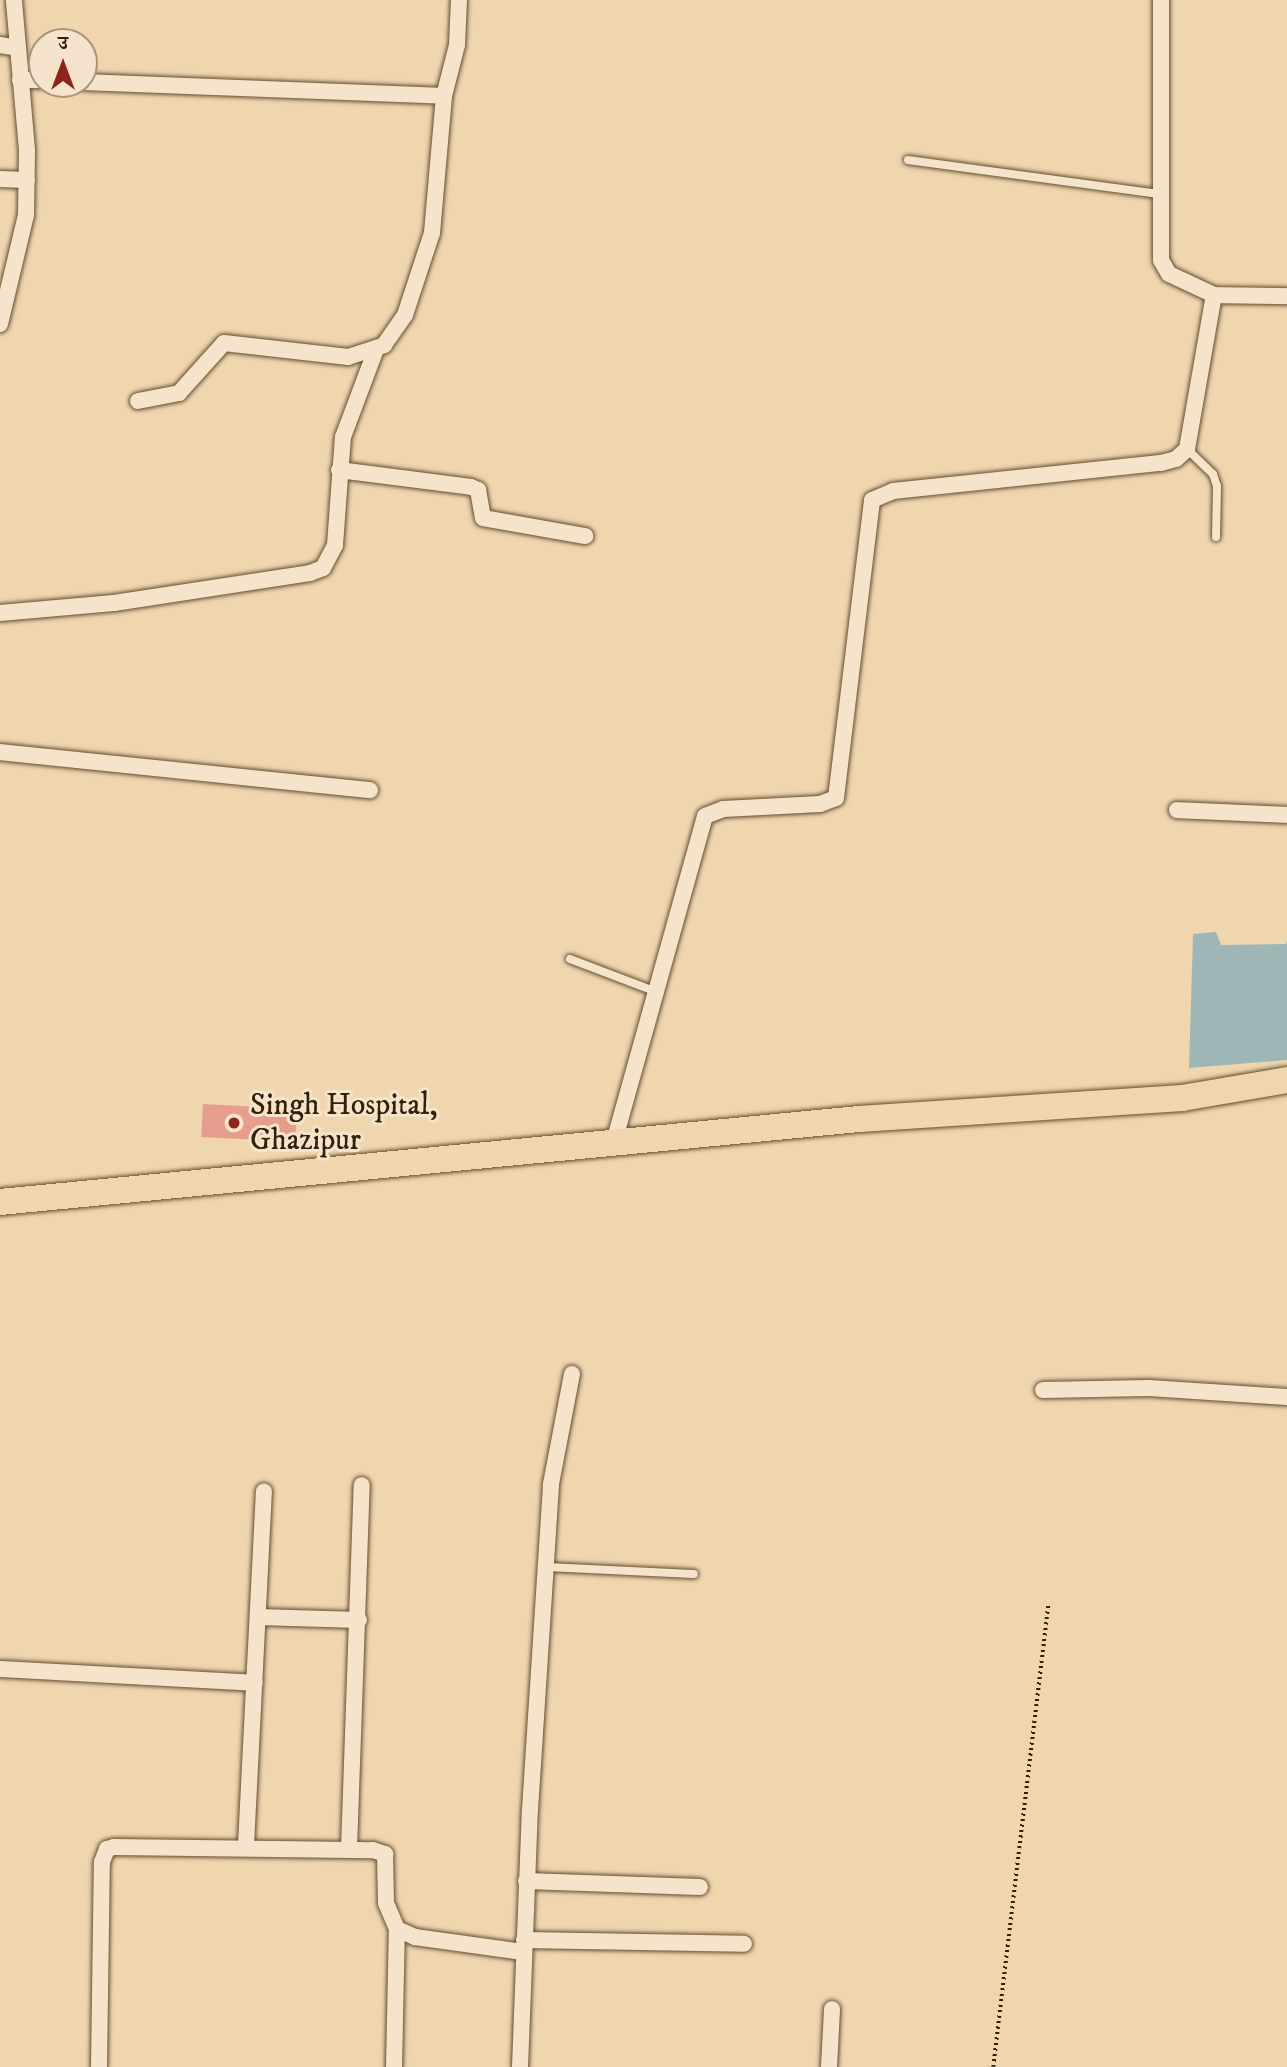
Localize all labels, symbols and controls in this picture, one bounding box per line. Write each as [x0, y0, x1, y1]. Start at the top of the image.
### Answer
north arrow [28, 28, 98, 98]
text: उ [58, 32, 68, 55]
place label: Singh Hospital, Ghazipur [250, 1088, 438, 1158]
marker: Singh Hospital, Ghazipur [224, 1113, 244, 1133]

